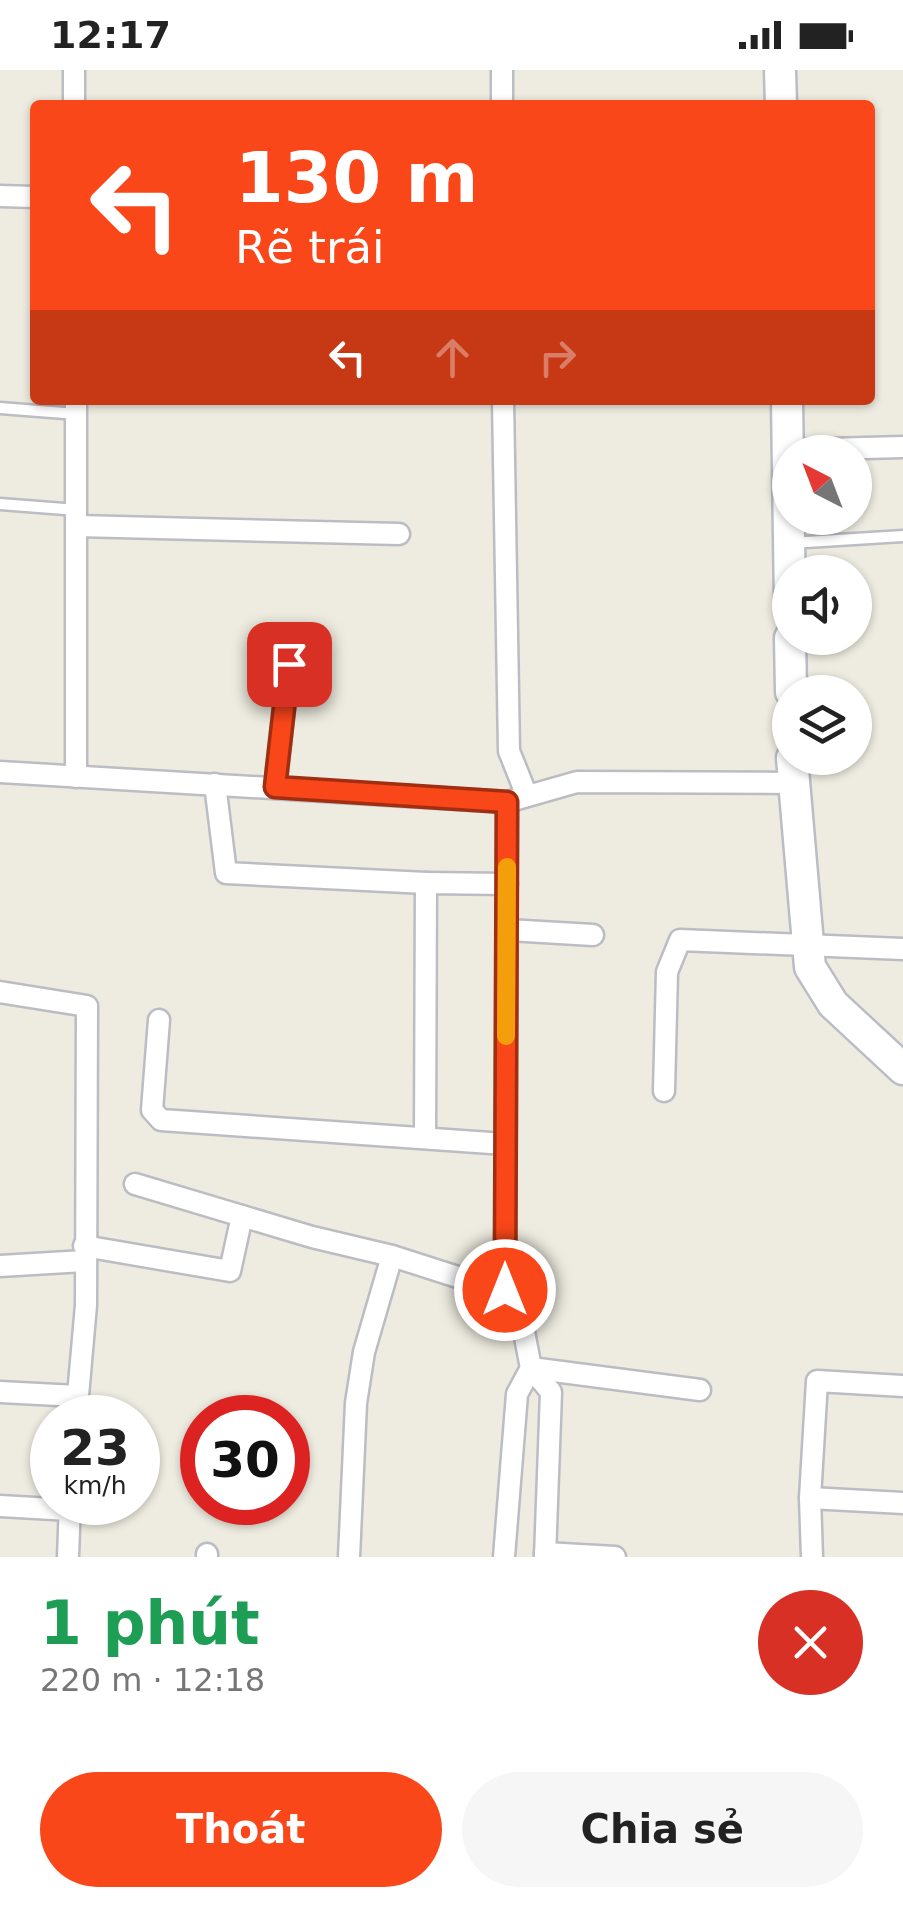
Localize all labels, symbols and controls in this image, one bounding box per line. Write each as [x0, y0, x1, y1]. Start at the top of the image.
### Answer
text: 12:17 [50, 13, 171, 57]
text: 130 m [235, 137, 478, 219]
icon: left [70, 140, 200, 270]
text: Rẽ trái [235, 221, 384, 274]
icon: left [320, 330, 375, 385]
icon: ahead [425, 330, 480, 385]
icon: right [530, 330, 585, 385]
north arrow [772, 435, 872, 535]
map controls [772, 435, 872, 775]
button: sound [772, 555, 872, 655]
pin [247, 622, 332, 707]
icon: arrive [262, 637, 317, 692]
button: layers [772, 675, 872, 775]
position arrow [453, 1238, 557, 1342]
speed limit sign: 30 [180, 1395, 310, 1525]
text: 23 [60, 1419, 130, 1477]
text: km/h [63, 1471, 127, 1500]
text: 1 phút [40, 1588, 260, 1658]
button: close [758, 1590, 863, 1695]
text: 220 m · 12:18 [40, 1661, 265, 1699]
button: Thoát [40, 1772, 442, 1887]
button: Chia sẻ [462, 1772, 863, 1887]

